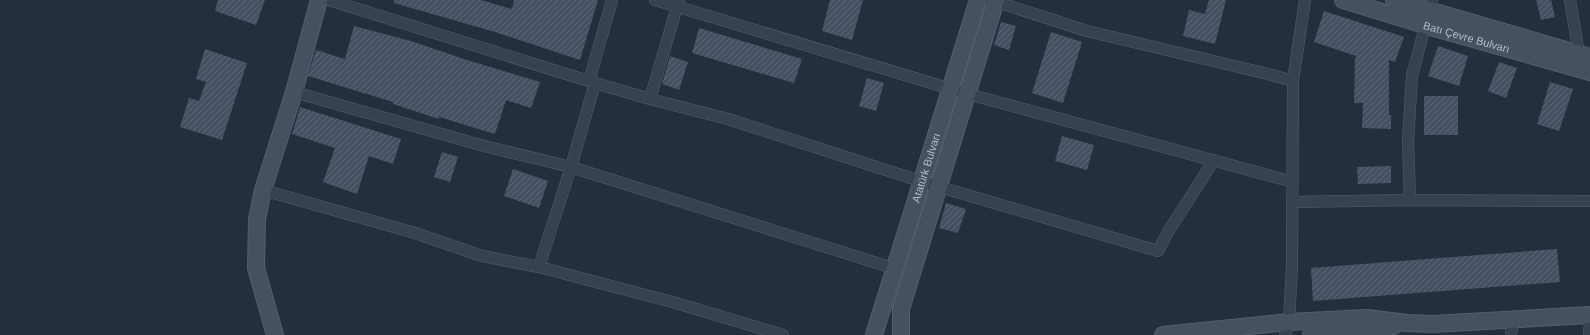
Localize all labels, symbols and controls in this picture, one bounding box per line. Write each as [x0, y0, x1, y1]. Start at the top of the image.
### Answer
street label: Batı Çevre Bulvarı [1422, 19, 1511, 55]
street label: Atatürk Bulvarı [909, 132, 942, 204]

